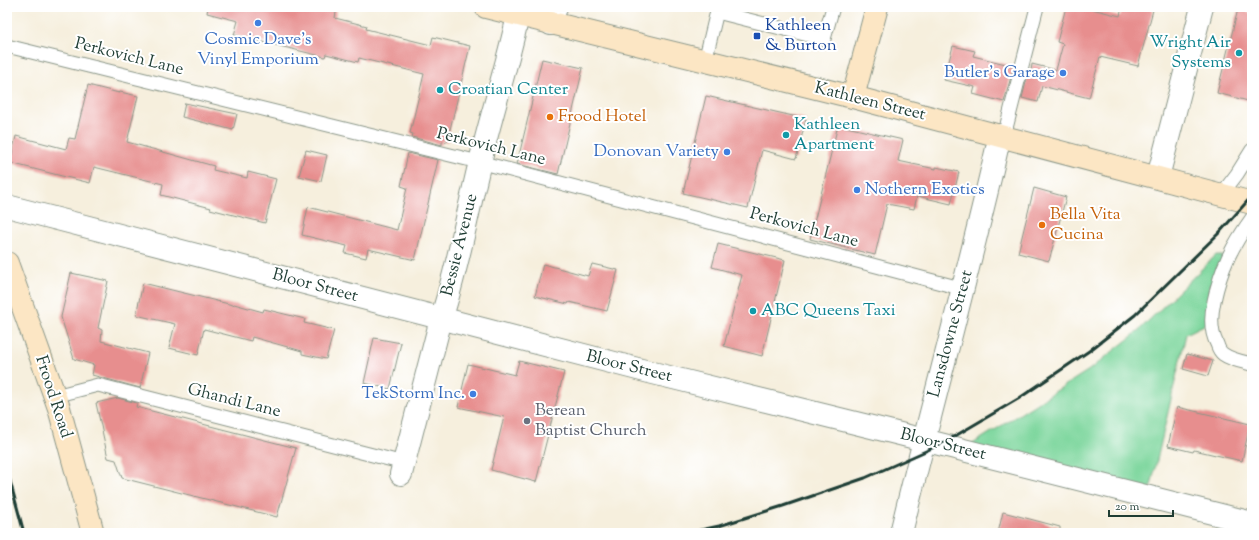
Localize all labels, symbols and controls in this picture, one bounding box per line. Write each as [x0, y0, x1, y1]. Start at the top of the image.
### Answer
place label: Kathleen & Burton [765, 14, 837, 58]
marker: Cosmic Dave's Vinyl Emporium [253, 18, 263, 28]
place label: Cosmic Dave's Vinyl Emporium [197, 28, 319, 72]
marker: Kathleen & Burton [752, 31, 762, 41]
place label: Wright Air Systems [1150, 31, 1232, 75]
street label: Perkovich Lane [72, 32, 186, 82]
marker: Wright Air Systems [1234, 48, 1244, 58]
place label: Butler's Garage [944, 61, 1055, 85]
marker: Butler's Garage [1058, 68, 1068, 78]
street label: Kathleen Street [812, 77, 928, 127]
place label: Croatian Center [448, 78, 569, 102]
marker: Croatian Center [435, 85, 445, 95]
place label: Frood Hotel [558, 105, 647, 129]
marker: Frood Hotel [545, 112, 555, 122]
place label: Kathleen Apartment [794, 113, 875, 157]
street label: Perkovich Lane [434, 122, 548, 172]
marker: Kathleen Apartment [781, 130, 791, 140]
place label: Donovan Variety [594, 140, 720, 164]
marker: Donovan Variety [722, 147, 732, 157]
place label: Nothern Exotics [865, 178, 985, 202]
marker: Nothern Exotics [852, 185, 862, 195]
street label: Bessie Avenue [436, 191, 484, 299]
street label: Perkovich Lane [747, 202, 861, 254]
place label: Bella Vita Cucina [1050, 203, 1121, 247]
marker: Bella Vita Cucina [1037, 220, 1047, 230]
street label: Bloor Street [270, 263, 361, 309]
street label: Lansdowne Street [922, 267, 980, 400]
place label: ABC Queens Taxi [761, 299, 896, 323]
marker: ABC Queens Taxi [748, 306, 758, 316]
street label: Bloor Street [584, 345, 675, 389]
street label: Frood Road [28, 353, 78, 442]
street label: Ghandi Lane [185, 378, 283, 424]
place label: TekStorm Inc. [361, 382, 465, 406]
marker: TekStorm Inc. [468, 389, 478, 399]
place label: Berean Baptist Church [535, 399, 647, 443]
marker: Berean Baptist Church [522, 416, 532, 426]
street label: Bloor Street [898, 423, 989, 467]
scale bar [1109, 492, 1173, 518]
text: 20 m [1115, 498, 1140, 516]

